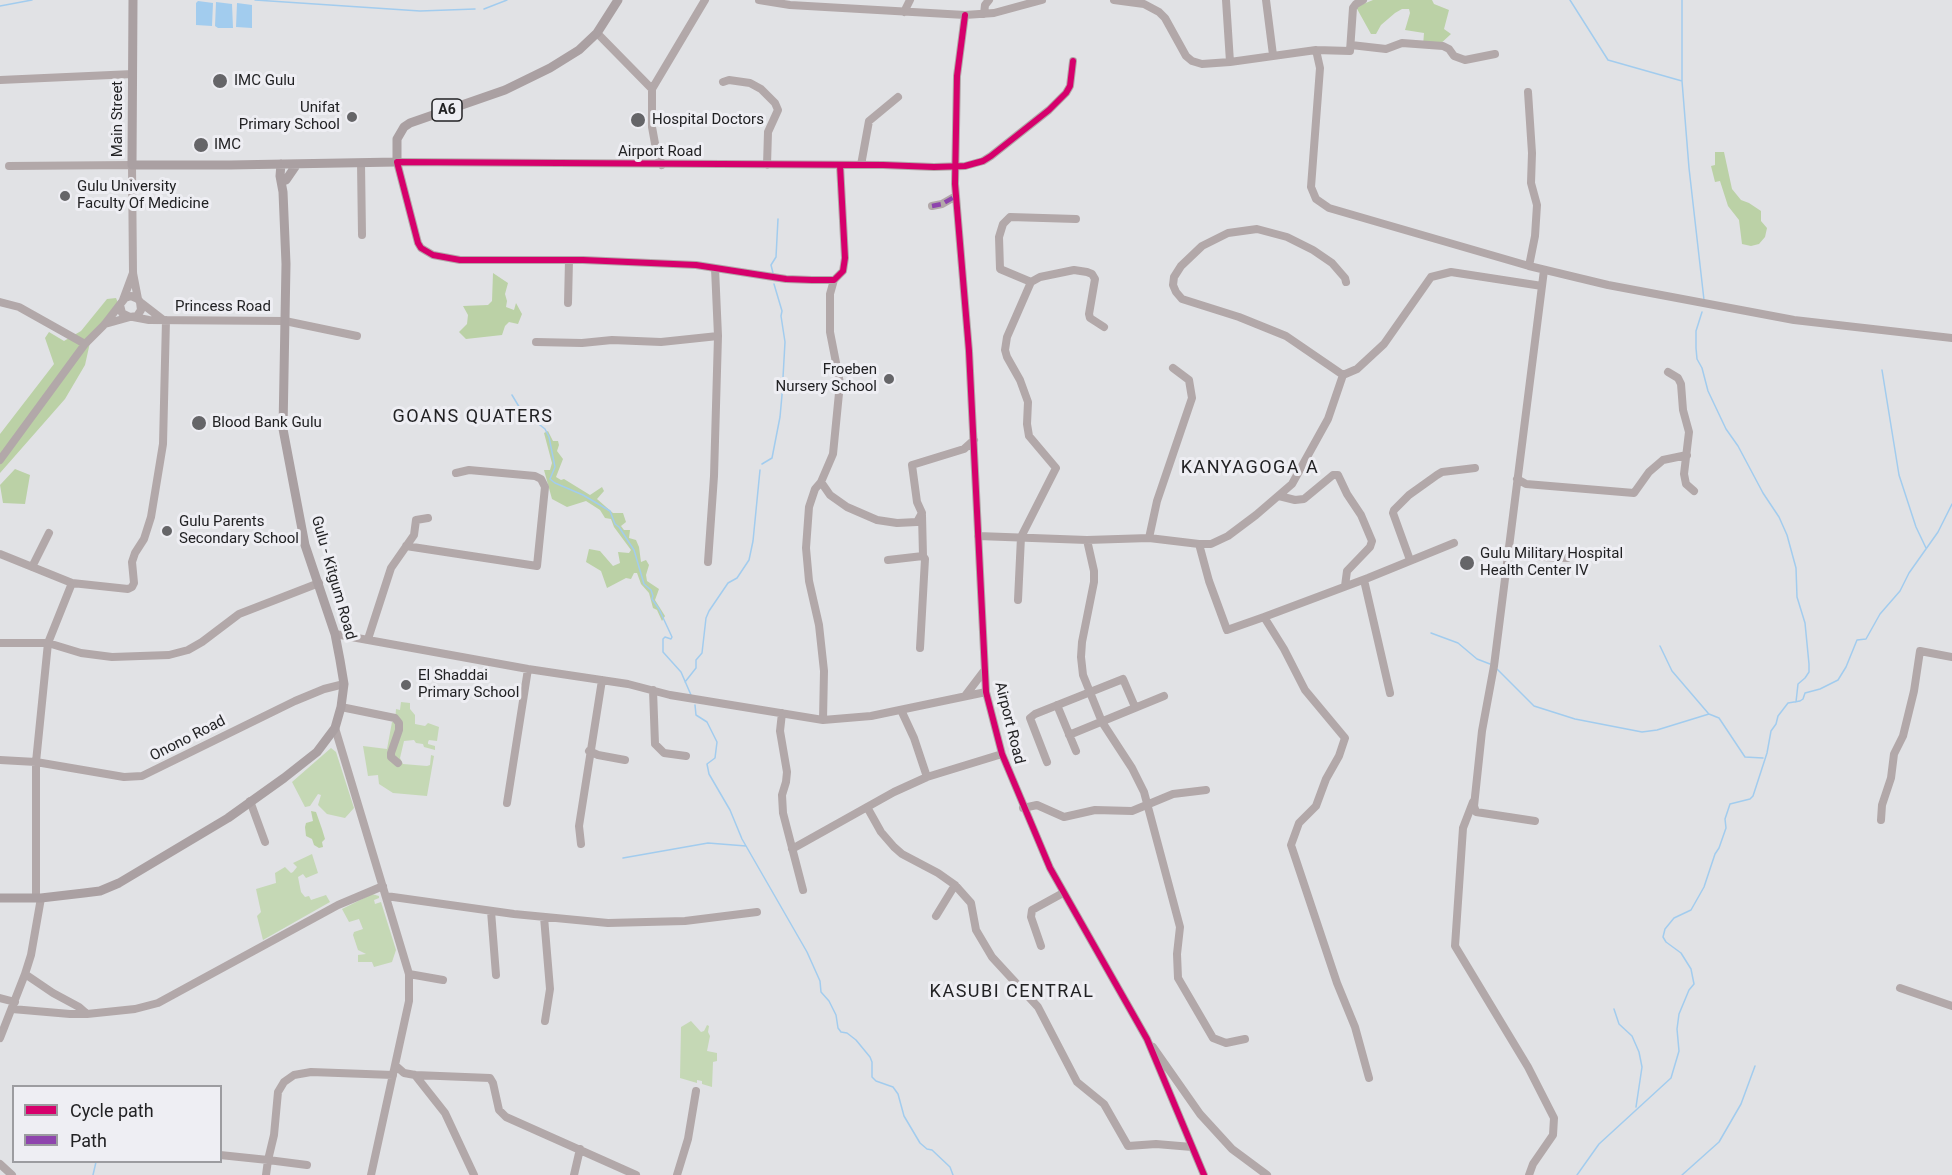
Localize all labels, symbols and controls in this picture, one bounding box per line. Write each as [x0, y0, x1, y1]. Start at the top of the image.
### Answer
marker: IMC Gulu [211, 72, 229, 90]
place label: IMC Gulu [234, 72, 295, 90]
street label: Main Street [109, 81, 127, 157]
place label: Unifat Primary School [239, 99, 340, 134]
road number: A6 [432, 99, 462, 121]
marker: Unifat Primary School [345, 110, 359, 124]
marker: Hospital Doctors [629, 111, 647, 129]
place label: Hospital Doctors [652, 111, 764, 129]
marker: IMC [192, 136, 210, 154]
place label: IMC [214, 136, 241, 154]
street label: Airport Road [618, 143, 702, 161]
place label: Gulu University Faculty Of Medicine [77, 178, 209, 213]
marker: Gulu University Faculty Of Medicine [58, 189, 72, 203]
street label: Princess Road [175, 298, 271, 316]
place label: Froeben Nursery School [775, 361, 877, 396]
marker: Froeben Nursery School [882, 372, 896, 386]
district label: GOANS QUATERS [393, 406, 553, 428]
marker: Blood Bank Gulu [190, 414, 208, 432]
place label: Blood Bank Gulu [212, 414, 322, 432]
district label: KANYAGOGA A [1181, 457, 1319, 479]
place label: Gulu Parents Secondary School [179, 513, 299, 548]
street label: Gulu - Kitgum Road [307, 514, 359, 642]
marker: Gulu Parents Secondary School [160, 524, 174, 538]
place label: Gulu Military Hospital Health Center IV [1480, 545, 1623, 580]
marker: Gulu Military Hospital Health Center IV [1458, 554, 1476, 572]
place label: El Shaddai Primary School [418, 667, 519, 702]
marker: El Shaddai Primary School [399, 678, 413, 692]
street label: Airport Road [990, 680, 1028, 766]
street label: Onono Road [147, 712, 229, 766]
district label: KASUBI CENTRAL [930, 981, 1094, 1003]
legend [12, 1085, 222, 1163]
text: Cycle path [70, 1100, 154, 1121]
text: Path [70, 1130, 107, 1151]

